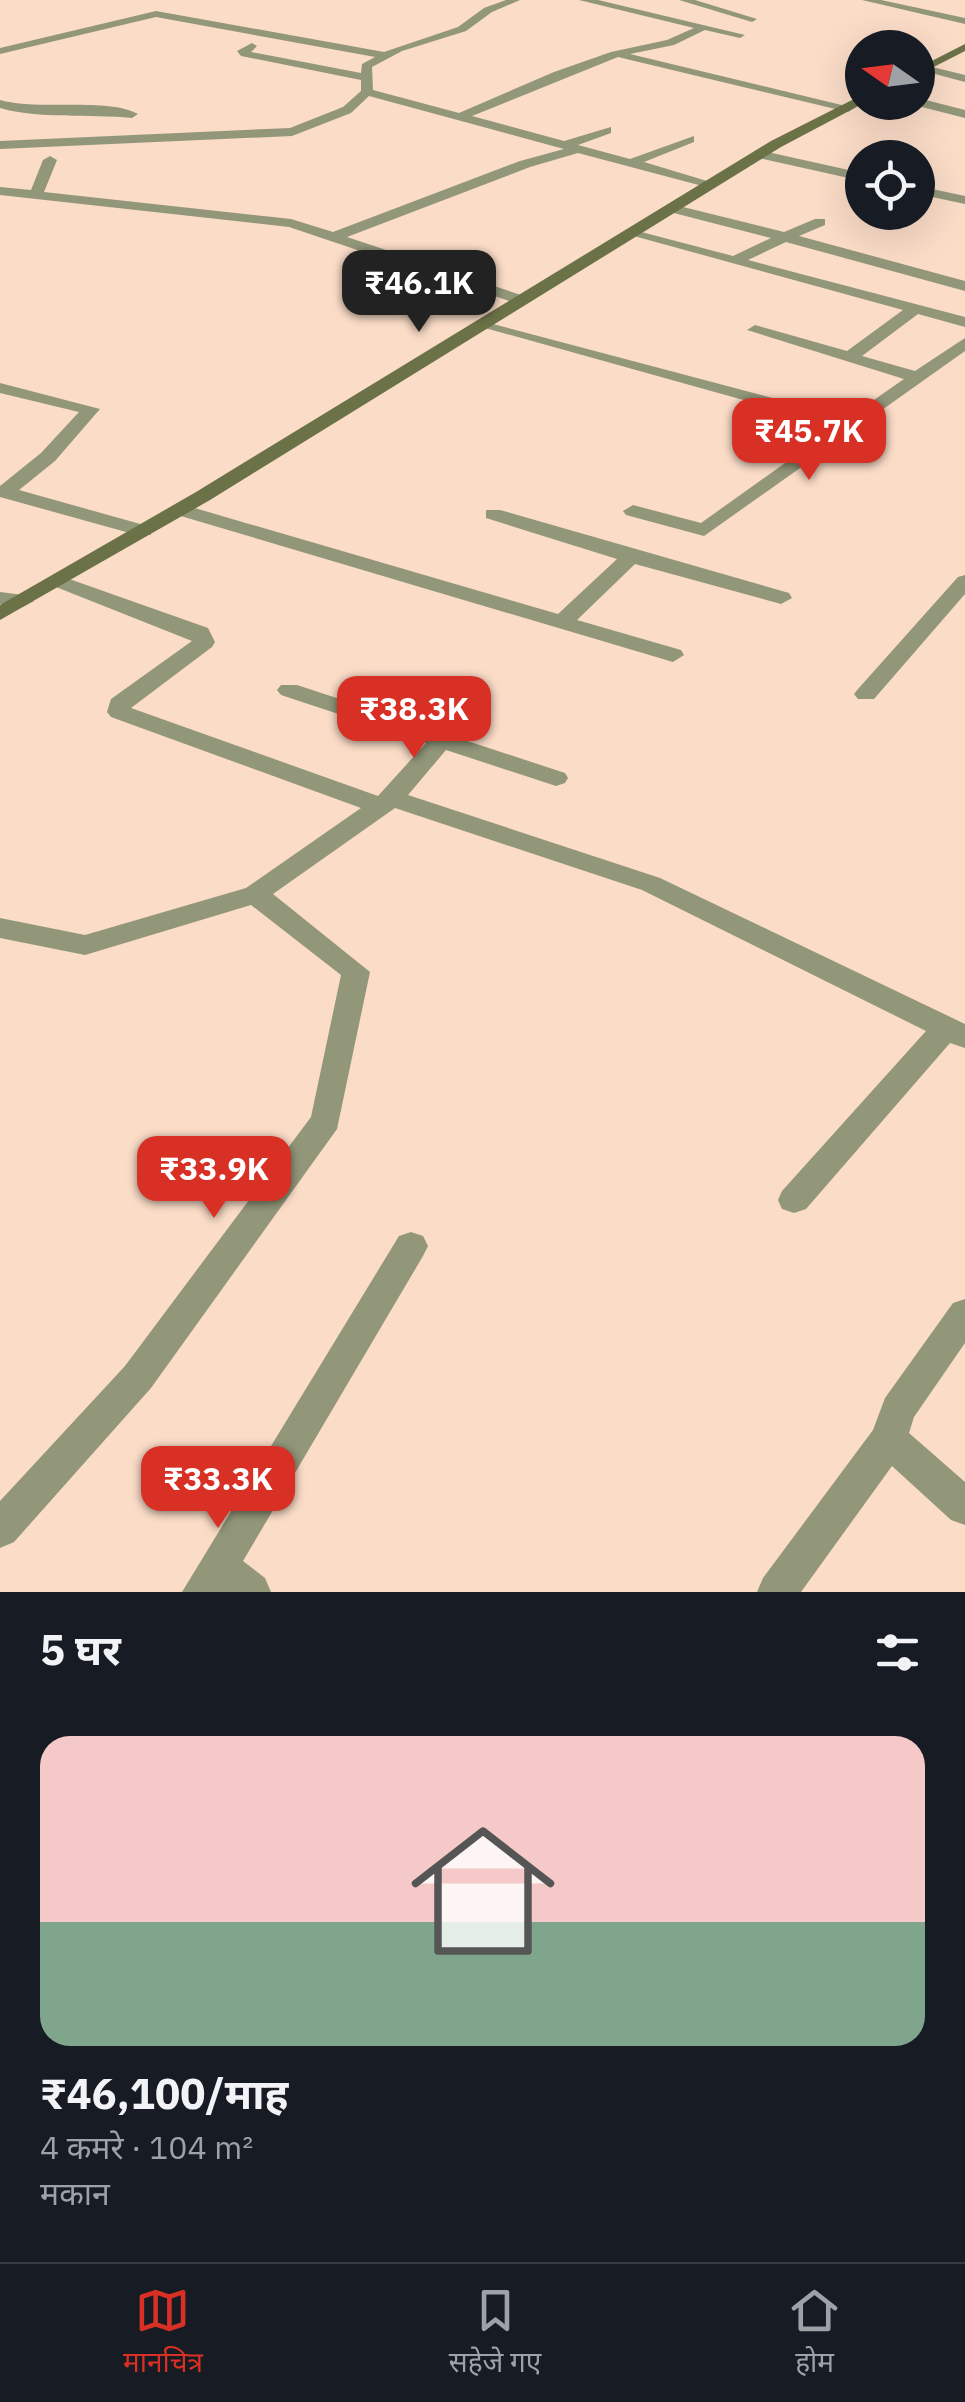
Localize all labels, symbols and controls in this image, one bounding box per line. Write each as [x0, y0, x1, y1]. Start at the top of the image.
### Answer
north arrow [845, 30, 935, 120]
map controls [845, 30, 935, 230]
button: locate [845, 140, 935, 230]
pin: ₹46.1K [338, 250, 500, 335]
text: ₹46.1K [364, 261, 474, 303]
pin: ₹45.7K [728, 398, 890, 483]
text: ₹45.7K [754, 409, 864, 451]
pin: ₹38.3K [333, 676, 495, 761]
text: ₹38.3K [359, 687, 469, 729]
pin: ₹33.9K [133, 1136, 295, 1221]
text: ₹33.9K [159, 1147, 269, 1189]
pin: ₹33.3K [137, 1446, 299, 1531]
text: ₹33.3K [163, 1457, 273, 1499]
text: 5 घर [40, 1622, 121, 1677]
icon: filters [870, 1625, 925, 1680]
icon: home [393, 1801, 573, 1981]
text: ₹46,100/माह [40, 2066, 288, 2121]
text: 4 कमरे · 104 m² [40, 2126, 253, 2168]
text: मकान [40, 2172, 110, 2214]
tab: मानचित्र [123, 2283, 203, 2383]
tab: सहेजे गए [449, 2283, 541, 2383]
tab: होम [787, 2283, 842, 2383]

